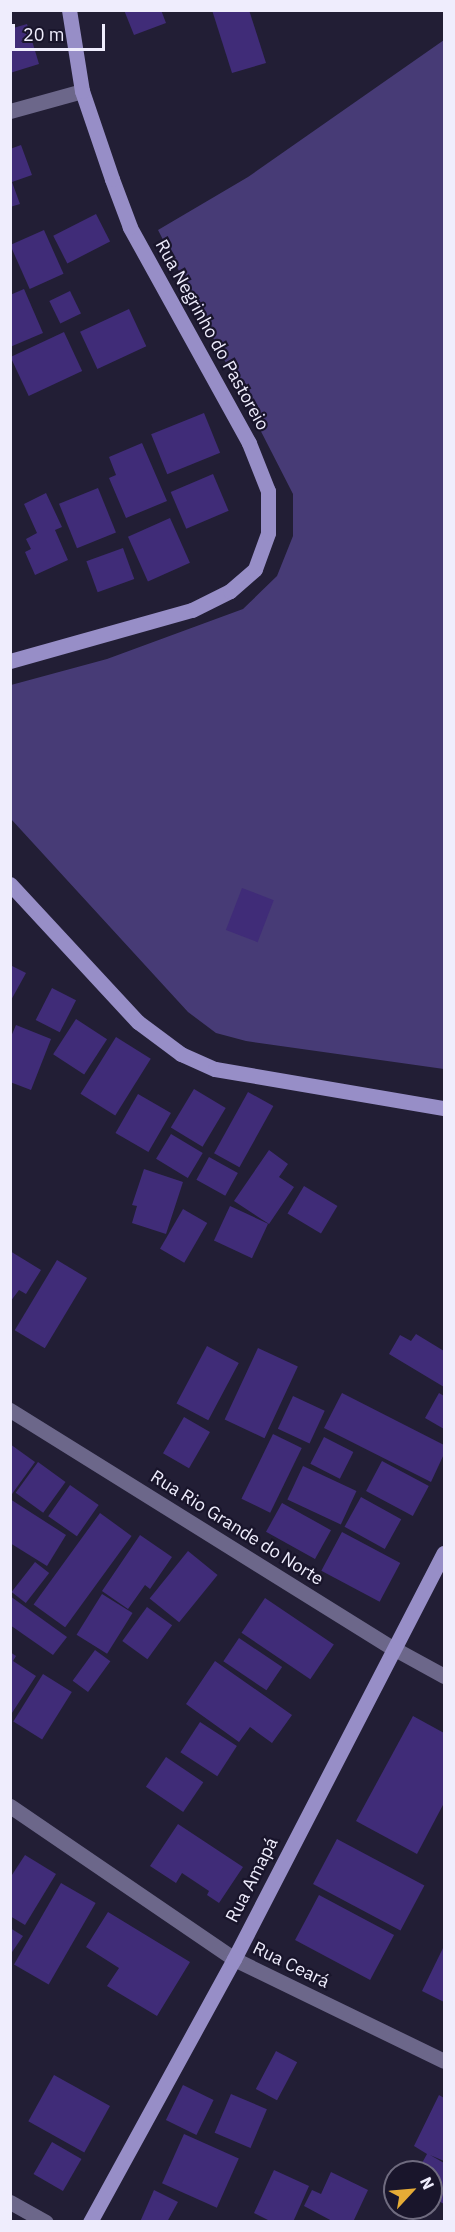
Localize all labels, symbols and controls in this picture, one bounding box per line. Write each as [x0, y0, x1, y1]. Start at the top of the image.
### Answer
scale bar [15, 12, 108, 50]
text: 20 m [23, 23, 65, 46]
street label: Rua Negrinho do Pastoreio [151, 236, 273, 434]
street label: Rua Rio Grande do Norte [147, 1466, 327, 1590]
street label: Rua Amapá [221, 1834, 283, 1926]
street label: Rua Ceará [249, 1937, 333, 1993]
north arrow [383, 2160, 443, 2220]
text: N [416, 2173, 439, 2193]

